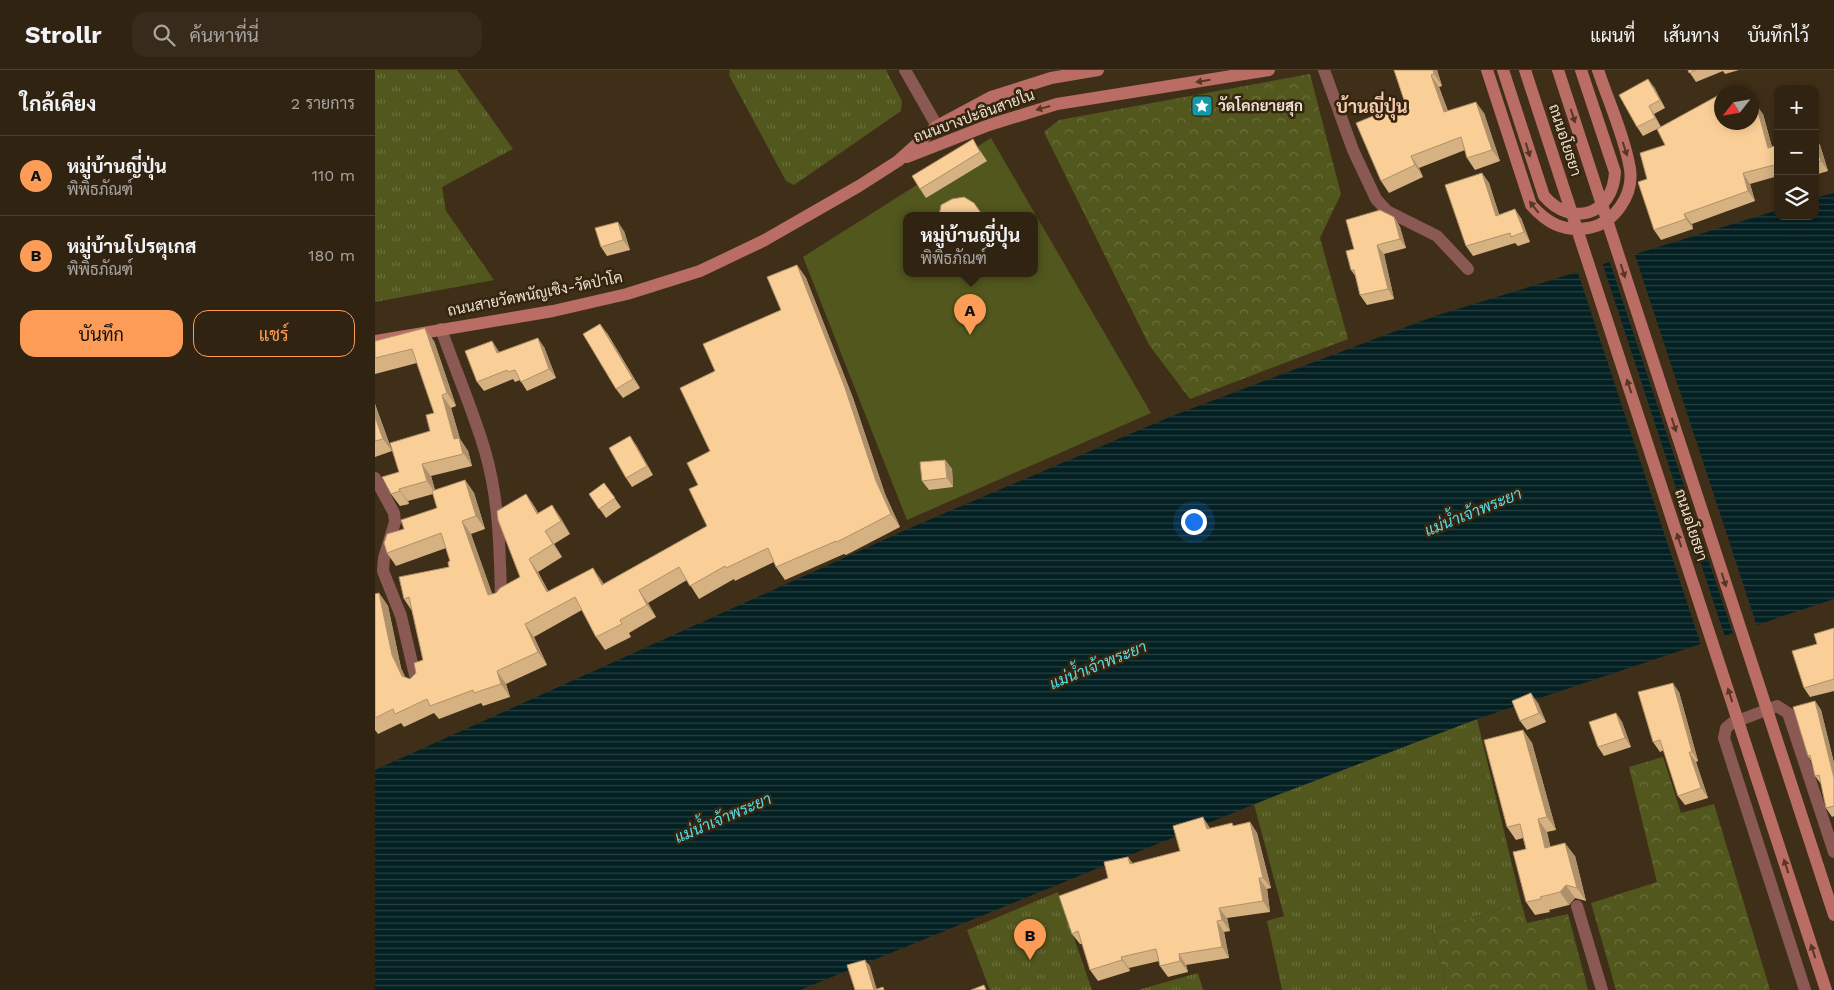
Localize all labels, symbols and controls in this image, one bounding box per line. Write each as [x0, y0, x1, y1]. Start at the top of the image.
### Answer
search box [132, 12, 482, 57]
text: Strollr [25, 21, 102, 49]
icon: search [150, 21, 178, 49]
text: ค้นหาที่นี่ [190, 24, 259, 47]
text: แผนที่ [1590, 25, 1635, 46]
text: เส้นทาง [1663, 25, 1719, 46]
text: บันทึกไว้ [1747, 25, 1809, 46]
one-way arrow [1195, 77, 1211, 85]
street label: ถนนบางปะอินสายใน [911, 85, 1037, 146]
north arrow [1714, 85, 1759, 130]
map controls [1774, 85, 1819, 220]
button: + [1774, 85, 1819, 130]
text: ใกล้เคียง [20, 91, 96, 116]
district label: บ้านญี่ปุ่น [1336, 91, 1408, 121]
text: 2 รายการ [291, 94, 355, 113]
place icon: วัดโคกยายสุก [1190, 94, 1214, 118]
place label: วัดโคกยายสุก [1218, 95, 1303, 117]
street label: ถนนอโยธยา [1545, 101, 1586, 178]
one-way arrow [1036, 105, 1051, 113]
one-way arrow [1570, 109, 1577, 124]
button: − [1774, 130, 1819, 175]
one-way arrow [1621, 142, 1629, 157]
one-way arrow [1524, 143, 1532, 158]
text: หมู่บ้านญี่ปุ่น [67, 155, 167, 178]
text: A [31, 166, 41, 185]
text: 110 m [312, 166, 355, 185]
button: layers [1774, 175, 1819, 220]
text: พิพิธภัณฑ์ [67, 180, 133, 199]
one-way arrow [1529, 201, 1539, 214]
popup [903, 212, 1038, 277]
text: หมู่บ้านญี่ปุ่น [921, 224, 1020, 247]
text: หมู่บ้านโปรตุเกส [67, 235, 196, 258]
text: B [31, 246, 41, 265]
text: 180 m [308, 246, 355, 265]
text: พิพิธภัณฑ์ [921, 249, 987, 268]
text: พิพิธภัณฑ์ [67, 260, 133, 279]
one-way arrow [1620, 263, 1628, 278]
street label: ถนนสายวัดพนัญเชิง-วัดป่าโค [446, 267, 624, 320]
pin: A [954, 294, 986, 335]
button: บันทึก [20, 310, 183, 357]
button: แชร์ [193, 310, 355, 357]
one-way arrow [1624, 378, 1632, 393]
one-way arrow [1671, 418, 1678, 433]
water label: แม่น้ำเจ้าพระยา [1420, 479, 1525, 540]
street label: ถนนอโยธยา [1671, 486, 1712, 563]
your location [1181, 509, 1207, 535]
one-way arrow [1675, 533, 1683, 548]
one-way arrow [1721, 572, 1729, 587]
water label: แม่น้ำเจ้าพระยา [1045, 632, 1150, 693]
one-way arrow [1725, 687, 1733, 702]
water label: แม่น้ำเจ้าพระยา [670, 784, 775, 847]
one-way arrow [1781, 858, 1789, 873]
pin: B [1014, 919, 1046, 960]
one-way arrow [1809, 943, 1817, 958]

